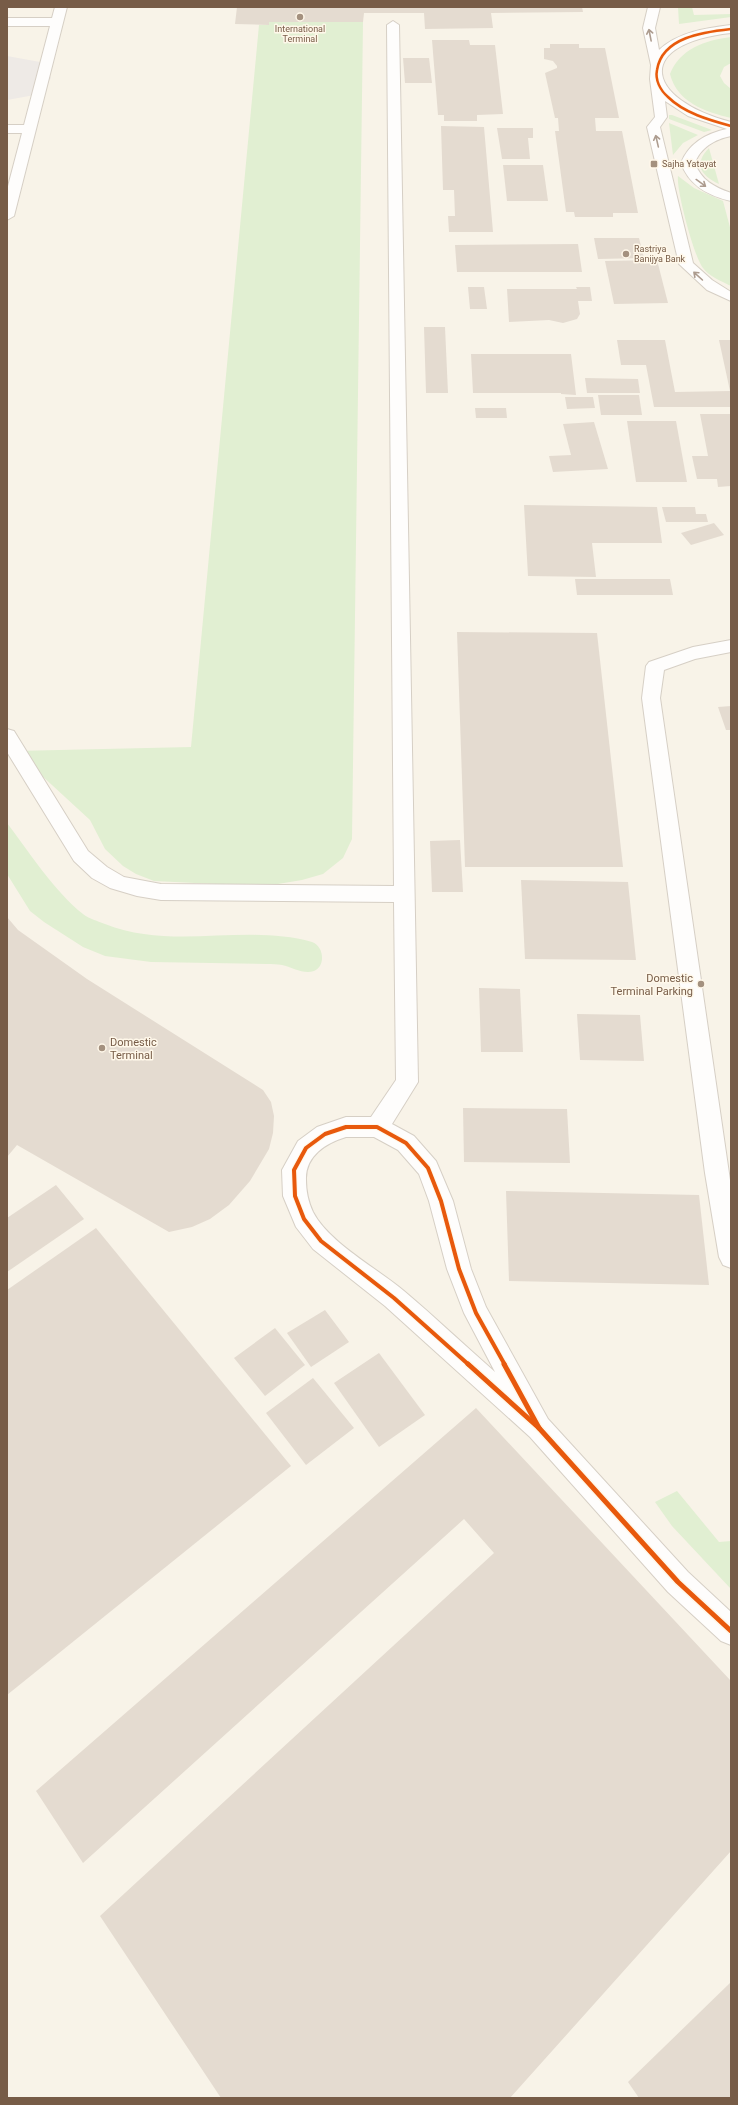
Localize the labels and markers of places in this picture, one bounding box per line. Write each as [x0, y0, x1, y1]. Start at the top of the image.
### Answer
marker: International Terminal [295, 12, 305, 22]
place label: International Terminal [275, 24, 325, 44]
marker: Sajha Yatayat [649, 159, 659, 169]
place label: Sajha Yatayat [662, 159, 716, 169]
place label: Rastriya Banijya Bank [634, 244, 686, 264]
marker: Rastriya Banijya Bank [621, 249, 631, 259]
place label: Domestic Terminal Parking [611, 972, 693, 998]
marker: Domestic Terminal Parking [696, 979, 706, 989]
place label: Domestic Terminal [110, 1036, 157, 1062]
marker: Domestic Terminal [97, 1043, 107, 1053]

